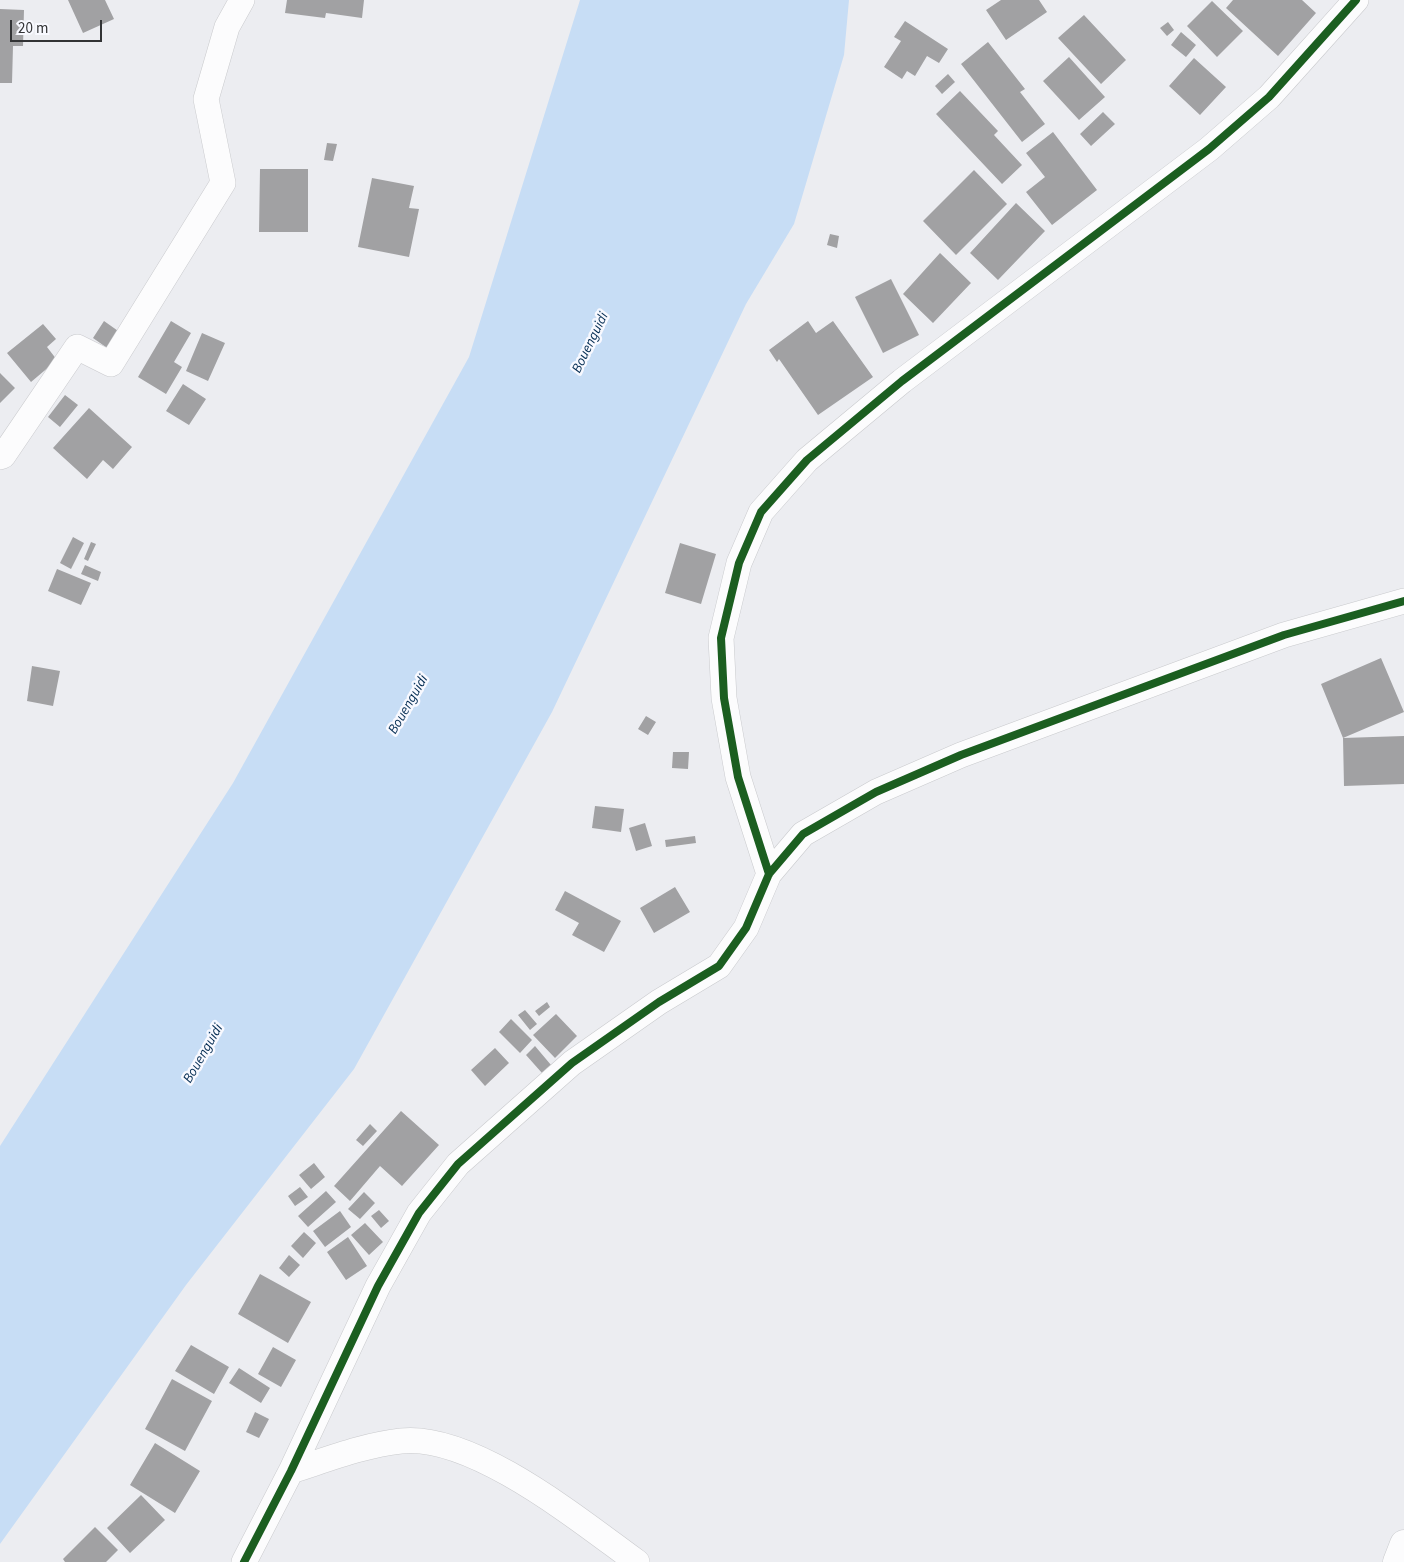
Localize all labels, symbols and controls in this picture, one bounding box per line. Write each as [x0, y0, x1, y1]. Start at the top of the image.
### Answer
scale bar [12, 10, 105, 42]
text: 20 m [18, 18, 48, 39]
water label: Bouenguidi [569, 310, 613, 376]
water label: Bouenguidi [385, 672, 433, 738]
water label: Bouenguidi [180, 1021, 228, 1087]

